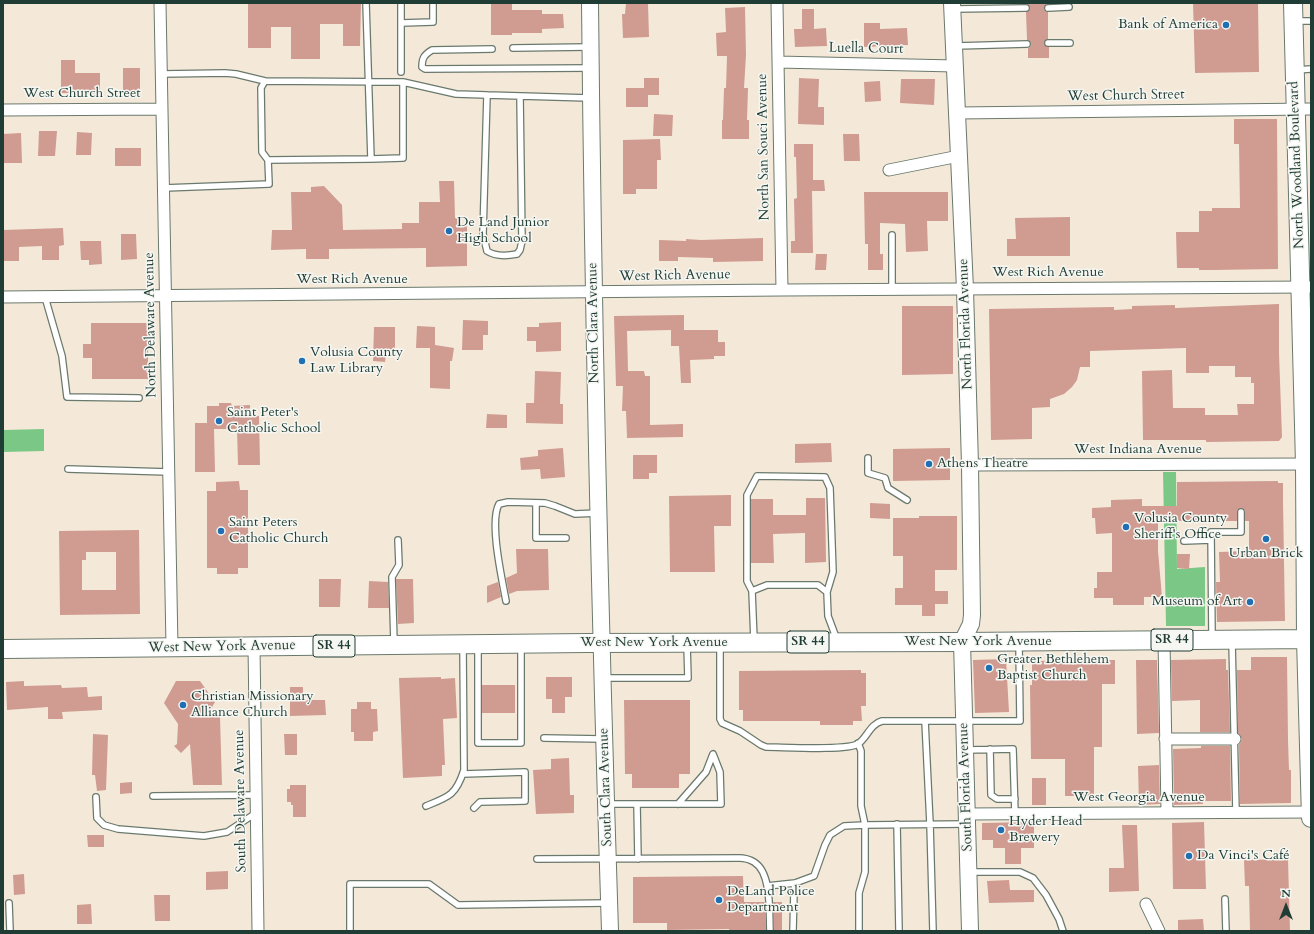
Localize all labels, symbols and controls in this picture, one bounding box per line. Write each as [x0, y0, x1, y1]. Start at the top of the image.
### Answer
place label: Bank of America [1118, 17, 1218, 33]
marker: Bank of America [1221, 20, 1231, 30]
street label: Luella Court [828, 40, 904, 58]
street label: North San Souci Avenue [754, 73, 774, 221]
street label: North Woodland Boulevard [1286, 81, 1308, 249]
street label: West Church Street [23, 86, 141, 102]
street label: West Church Street [1067, 87, 1185, 105]
place label: De Land Junior High School [457, 215, 549, 248]
marker: De Land Junior High School [444, 226, 454, 236]
street label: North Delaware Avenue [141, 252, 161, 398]
street label: North Florida Avenue [955, 258, 977, 390]
street label: North Clara Avenue [585, 262, 603, 384]
street label: West Rich Avenue [992, 265, 1104, 281]
street label: West Rich Avenue [619, 267, 731, 285]
street label: West Rich Avenue [296, 272, 408, 288]
place label: Volusia County Law Library [310, 345, 403, 378]
marker: Volusia County Law Library [297, 356, 307, 366]
place label: Saint Peter's Catholic School [227, 405, 321, 438]
marker: Saint Peter's Catholic School [214, 416, 224, 426]
street label: West Indiana Avenue [1074, 442, 1202, 458]
place label: Athens Theatre [937, 456, 1028, 472]
marker: Athens Theatre [924, 459, 934, 469]
place label: Volusia County Sheriff's Office [1134, 511, 1227, 544]
place label: Saint Peters Catholic Church [229, 515, 328, 548]
marker: Volusia County Sheriff's Office [1121, 522, 1131, 532]
marker: Saint Peters Catholic Church [216, 526, 226, 536]
marker: Urban Brick [1261, 534, 1271, 544]
place label: Urban Brick [1229, 546, 1303, 562]
place label: Museum of Art [1152, 594, 1242, 610]
marker: Museum of Art [1245, 597, 1255, 607]
road number: SR 44 [1151, 629, 1193, 651]
road number: SR 44 [787, 631, 829, 653]
street label: West New York Avenue [904, 634, 1052, 650]
road number: SR 44 [313, 635, 355, 657]
street label: West New York Avenue [580, 635, 728, 651]
street label: West New York Avenue [148, 637, 296, 657]
place label: Greater Bethlehem Baptist Church [997, 652, 1109, 684]
marker: Greater Bethlehem Baptist Church [984, 663, 994, 673]
place label: Christian Missionary Alliance Church [191, 689, 314, 722]
marker: Christian Missionary Alliance Church [178, 700, 188, 710]
street label: South Florida Avenue [955, 722, 977, 852]
street label: South Clara Avenue [596, 727, 616, 847]
street label: South Delaware Avenue [231, 729, 251, 873]
street label: West Georgia Avenue [1073, 790, 1205, 806]
place label: Hyder Head Brewery [1009, 814, 1082, 846]
marker: Hyder Head Brewery [996, 825, 1006, 835]
place label: Da Vinci's Café [1197, 848, 1290, 864]
marker: Da Vinci's Café [1184, 851, 1194, 861]
place label: DeLand Police Department [727, 884, 815, 916]
north arrow [1266, 886, 1306, 926]
text: N [1281, 886, 1291, 901]
marker: DeLand Police Department [714, 895, 724, 905]

